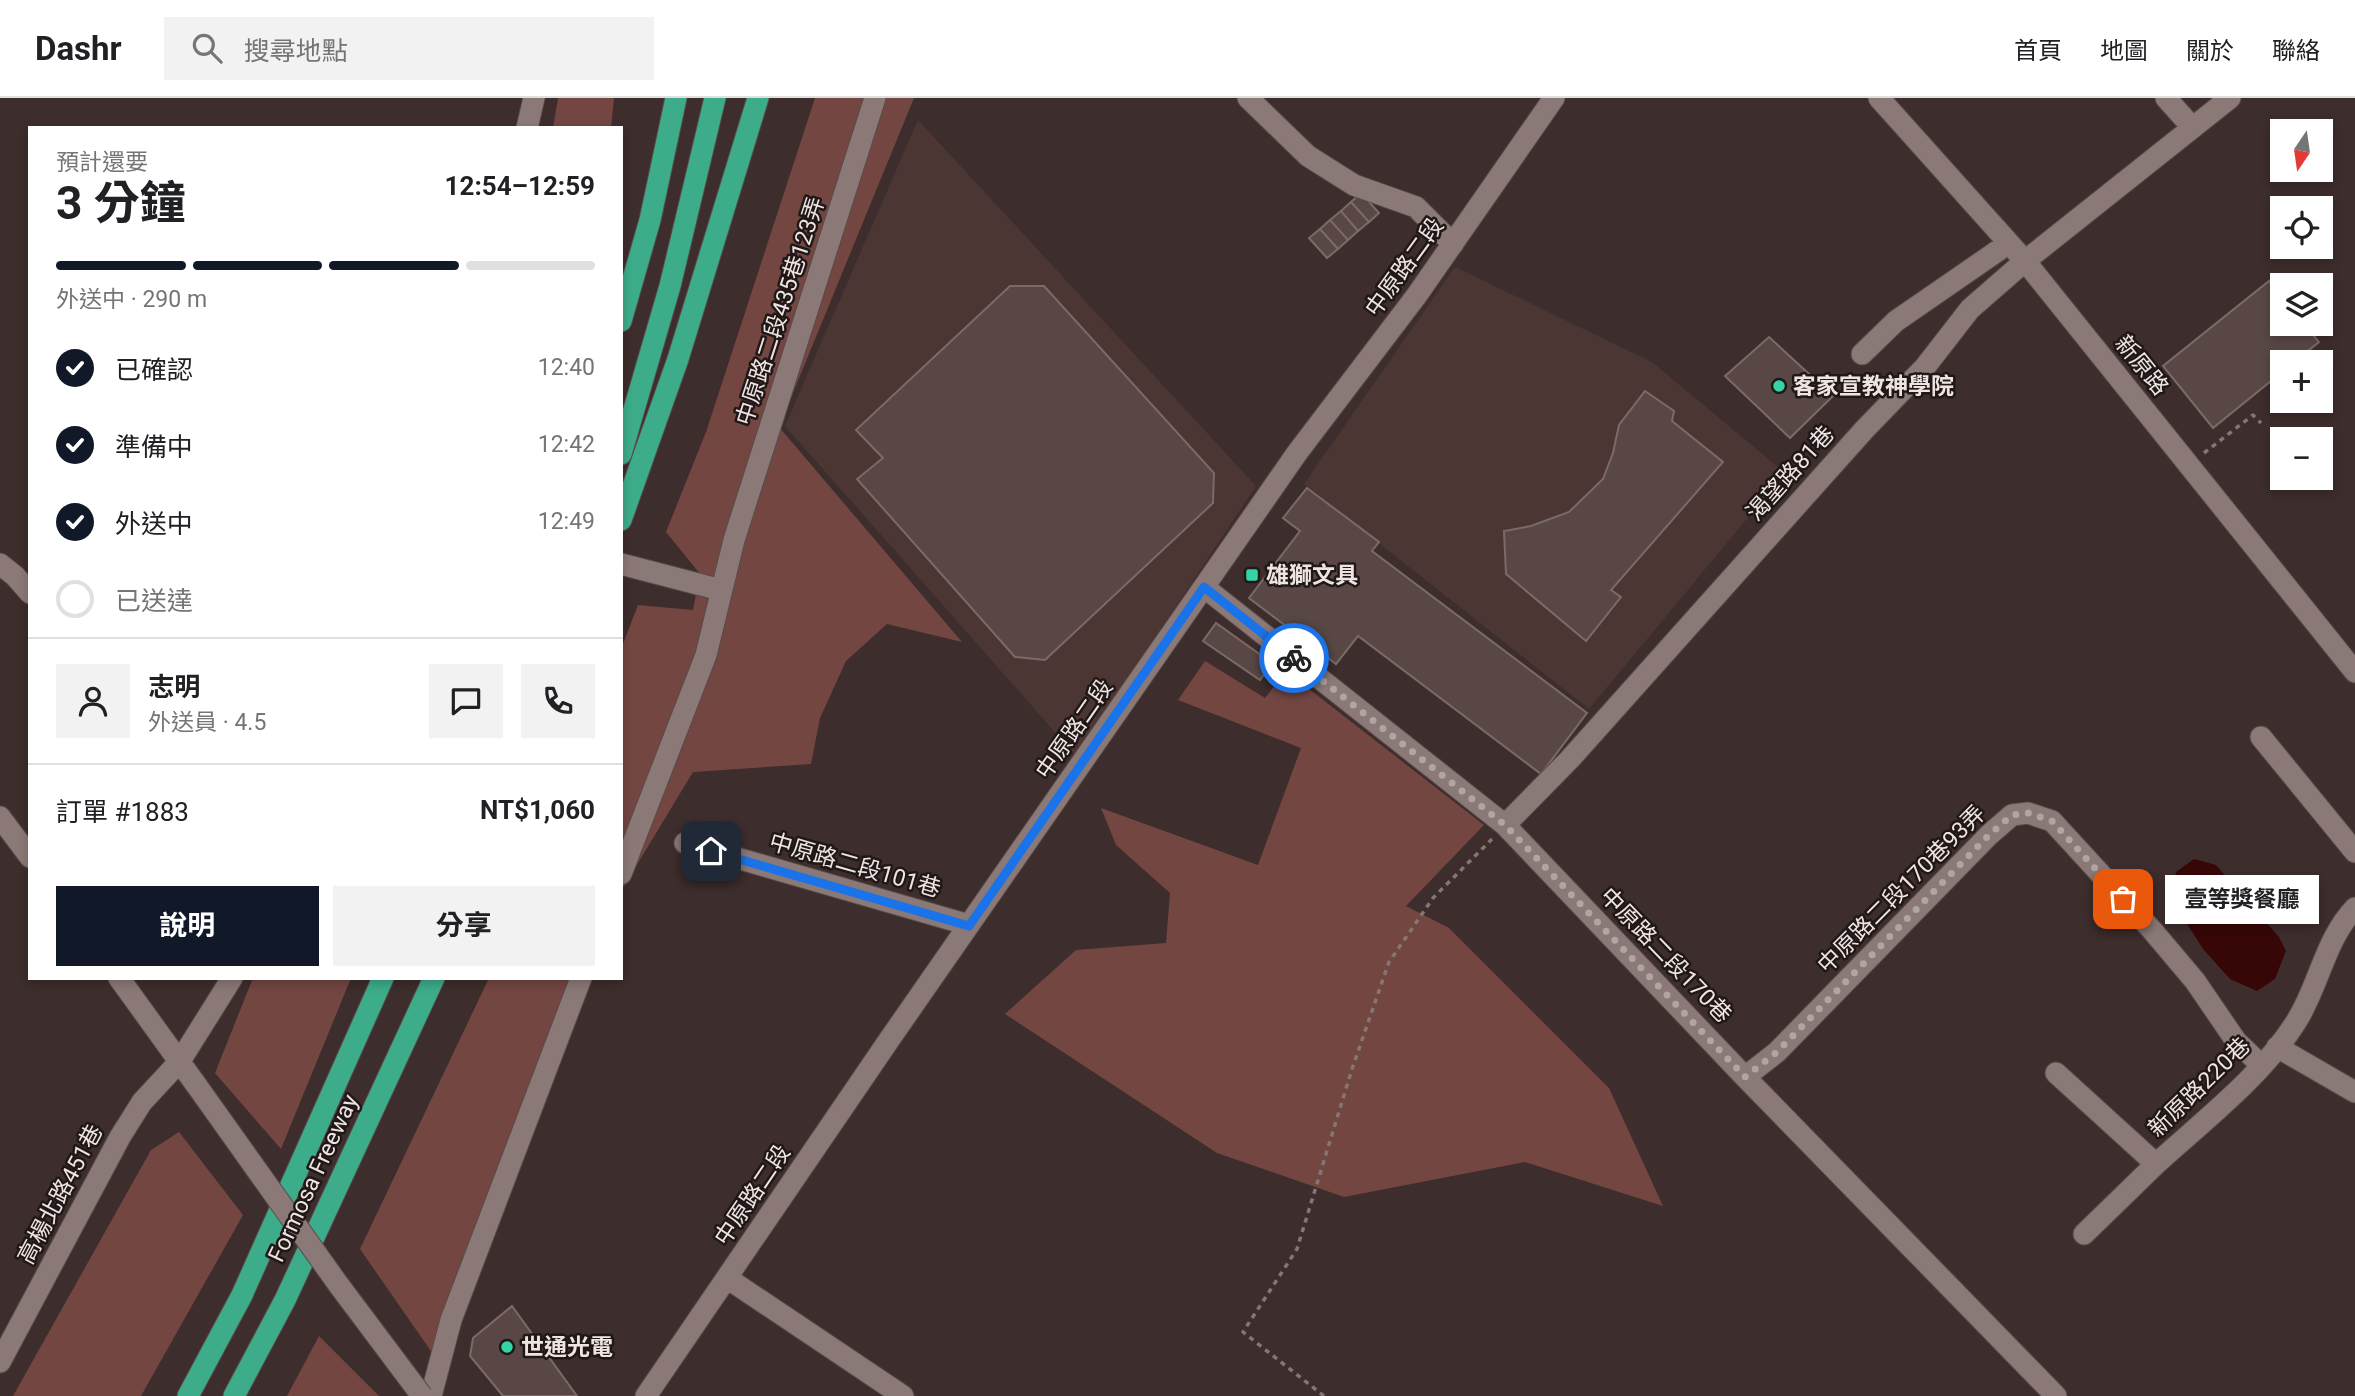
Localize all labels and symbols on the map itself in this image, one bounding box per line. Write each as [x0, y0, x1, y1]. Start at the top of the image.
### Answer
north arrow [2270, 119, 2333, 182]
street label: 中原路二段435巷123弄 [731, 194, 830, 429]
street label: 中原路二段 [1360, 213, 1449, 322]
street label: 新原路 [2109, 330, 2174, 401]
place label: 客家宣教神學院 [1793, 373, 1954, 400]
marker: 客家宣教神學院 [1771, 378, 1787, 394]
street label: 渴望路81巷 [1741, 421, 1840, 526]
place label: 雄獅文具 [1266, 562, 1358, 589]
marker: 雄獅文具 [1244, 567, 1260, 583]
courier [1259, 623, 1329, 693]
street label: 中原路二段 [1030, 674, 1118, 784]
street label: 中原路二段170巷93弄 [1812, 800, 1991, 979]
pin [681, 821, 741, 881]
street label: 中原路二段101巷 [766, 828, 944, 903]
pin [2093, 869, 2153, 929]
callout: 壹等獎餐廳 [2165, 874, 2319, 924]
street label: 中原路二段170巷 [1595, 882, 1737, 1028]
street label: 新原路220巷 [2143, 1032, 2256, 1142]
street label: Formosa Freeway [263, 1090, 364, 1266]
street label: 高楊北路451巷 [12, 1120, 108, 1268]
street label: 中原路二段 [709, 1140, 796, 1250]
place label: 世通光電 [521, 1334, 613, 1361]
marker: 世通光電 [499, 1339, 515, 1355]

